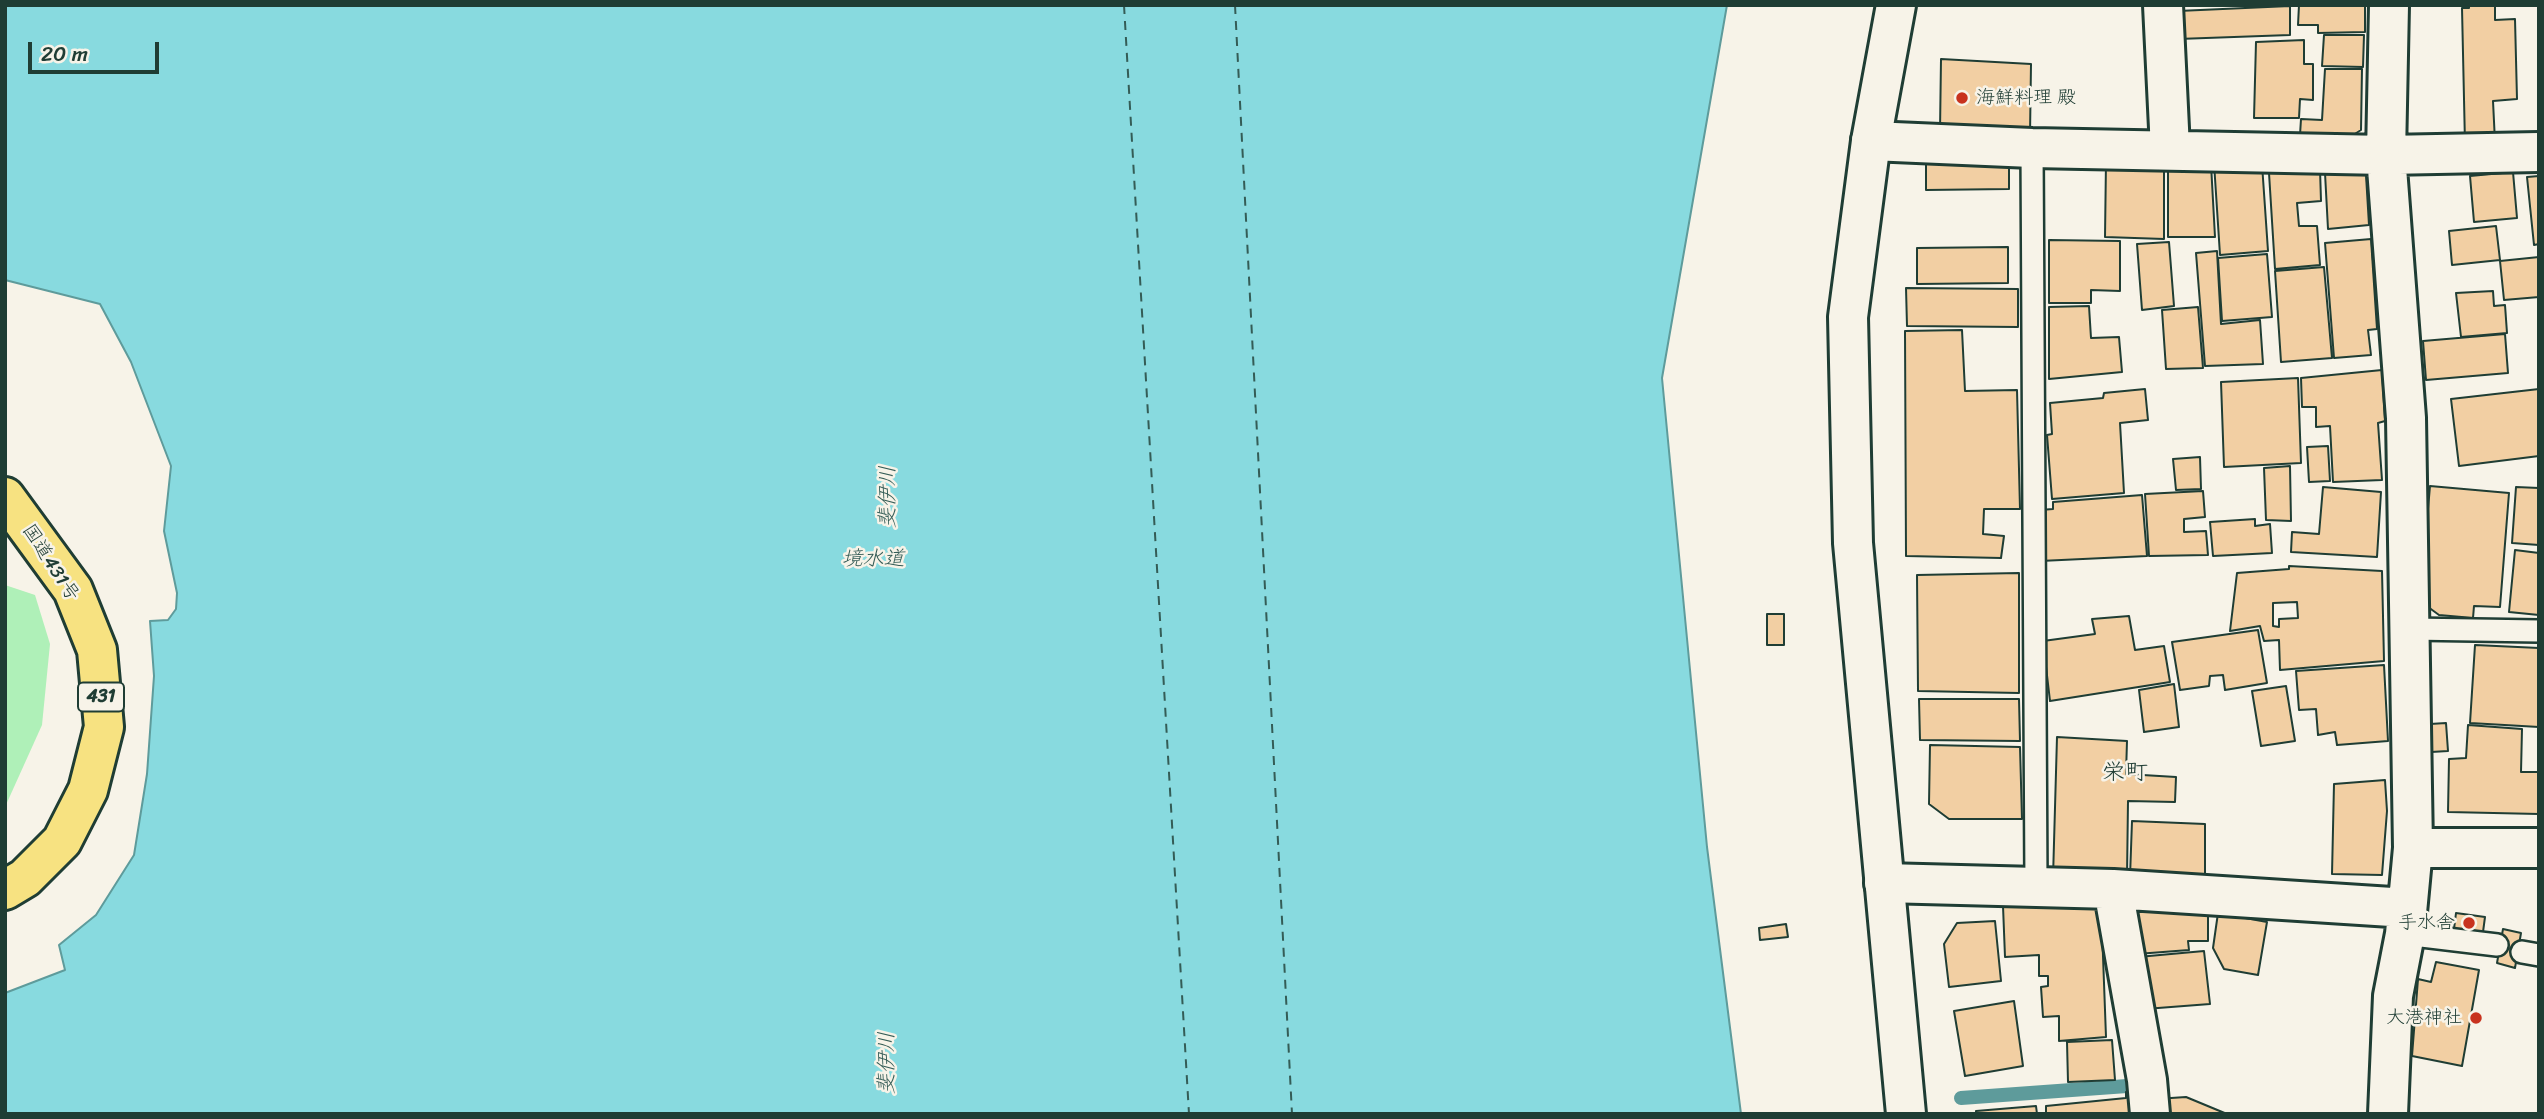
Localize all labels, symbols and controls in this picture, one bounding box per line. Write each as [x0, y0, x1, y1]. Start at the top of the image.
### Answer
scale bar [32, 28, 163, 72]
text: 20 m [41, 35, 88, 73]
place label: 海鮮料理 殿 [1976, 87, 2076, 109]
marker: 海鮮料理 殿 [1954, 90, 1970, 106]
water label: 斐伊川 [876, 466, 902, 528]
street label: 国道431号 [17, 520, 83, 606]
water label: 境水道 [842, 547, 904, 573]
road number: 431 [78, 682, 124, 712]
district label: 栄町 [2102, 759, 2148, 787]
place label: 手水舎 [2398, 912, 2455, 934]
marker: 手水舎 [2461, 915, 2477, 931]
place label: 大港神社 [2386, 1007, 2462, 1029]
marker: 大港神社 [2468, 1010, 2484, 1026]
water label: 斐伊川 [875, 1032, 901, 1094]

